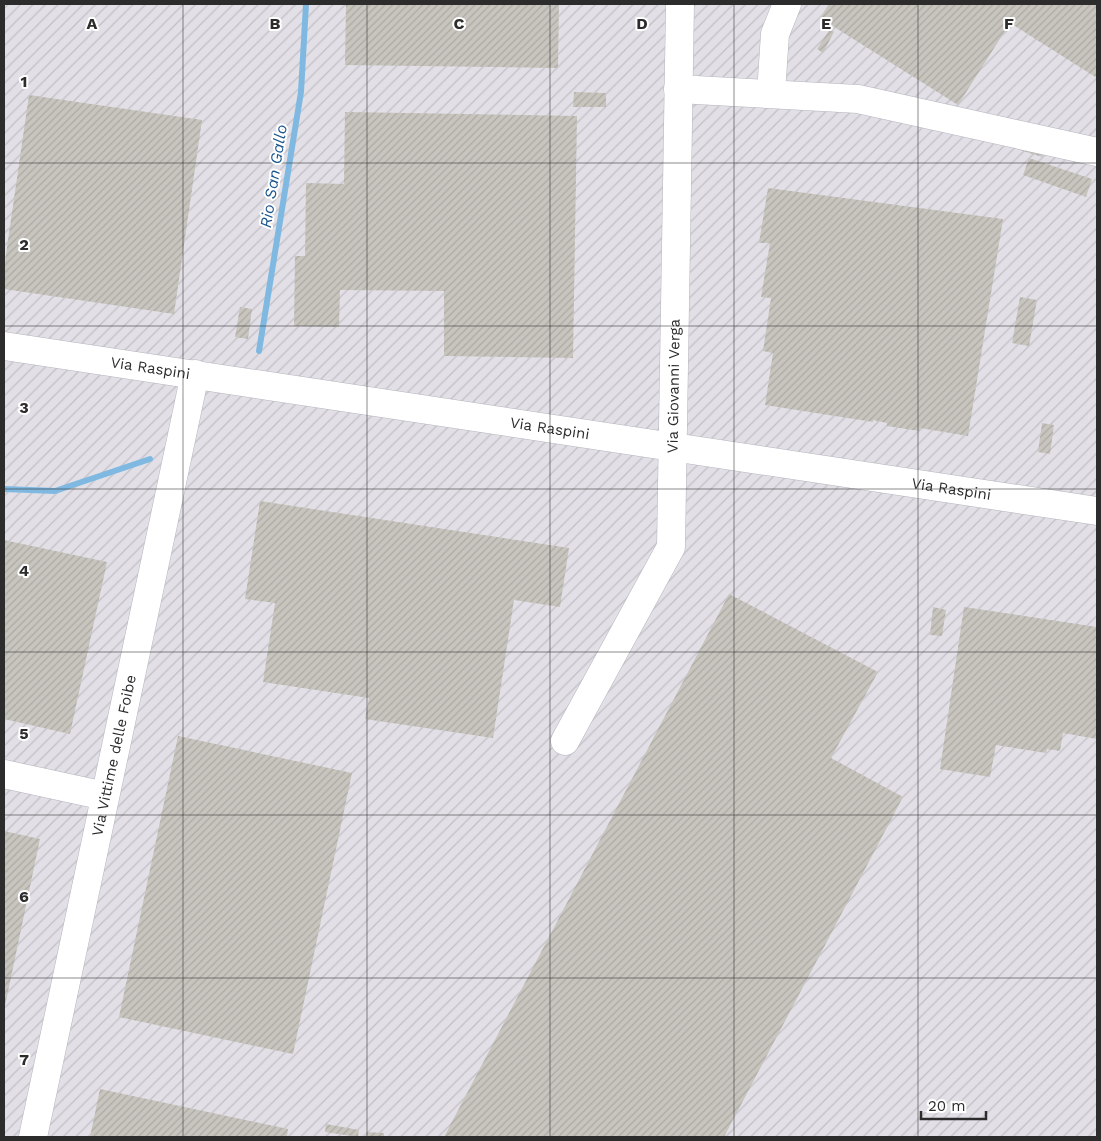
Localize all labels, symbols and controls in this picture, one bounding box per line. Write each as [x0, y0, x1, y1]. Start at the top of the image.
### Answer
text: A [87, 14, 98, 33]
text: B [270, 14, 281, 33]
text: C [454, 14, 465, 33]
text: D [636, 14, 648, 33]
text: E [821, 14, 831, 33]
text: F [1004, 14, 1014, 33]
text: 1 [21, 72, 27, 91]
water label: Rio San Gallo [256, 123, 291, 229]
text: 2 [19, 235, 29, 254]
street label: Via Giovanni Verga [664, 318, 684, 453]
street label: Via Raspini [109, 353, 191, 383]
text: 3 [19, 398, 29, 417]
street label: Via Raspini [509, 414, 591, 443]
street label: Via Raspini [910, 474, 992, 504]
text: 4 [19, 561, 29, 580]
street label: Via Vittime delle Foibe [88, 673, 140, 838]
text: 5 [19, 724, 29, 743]
text: 6 [19, 887, 29, 906]
text: 7 [19, 1050, 29, 1069]
scale bar [921, 1088, 986, 1120]
text: 20 m [928, 1097, 966, 1115]

